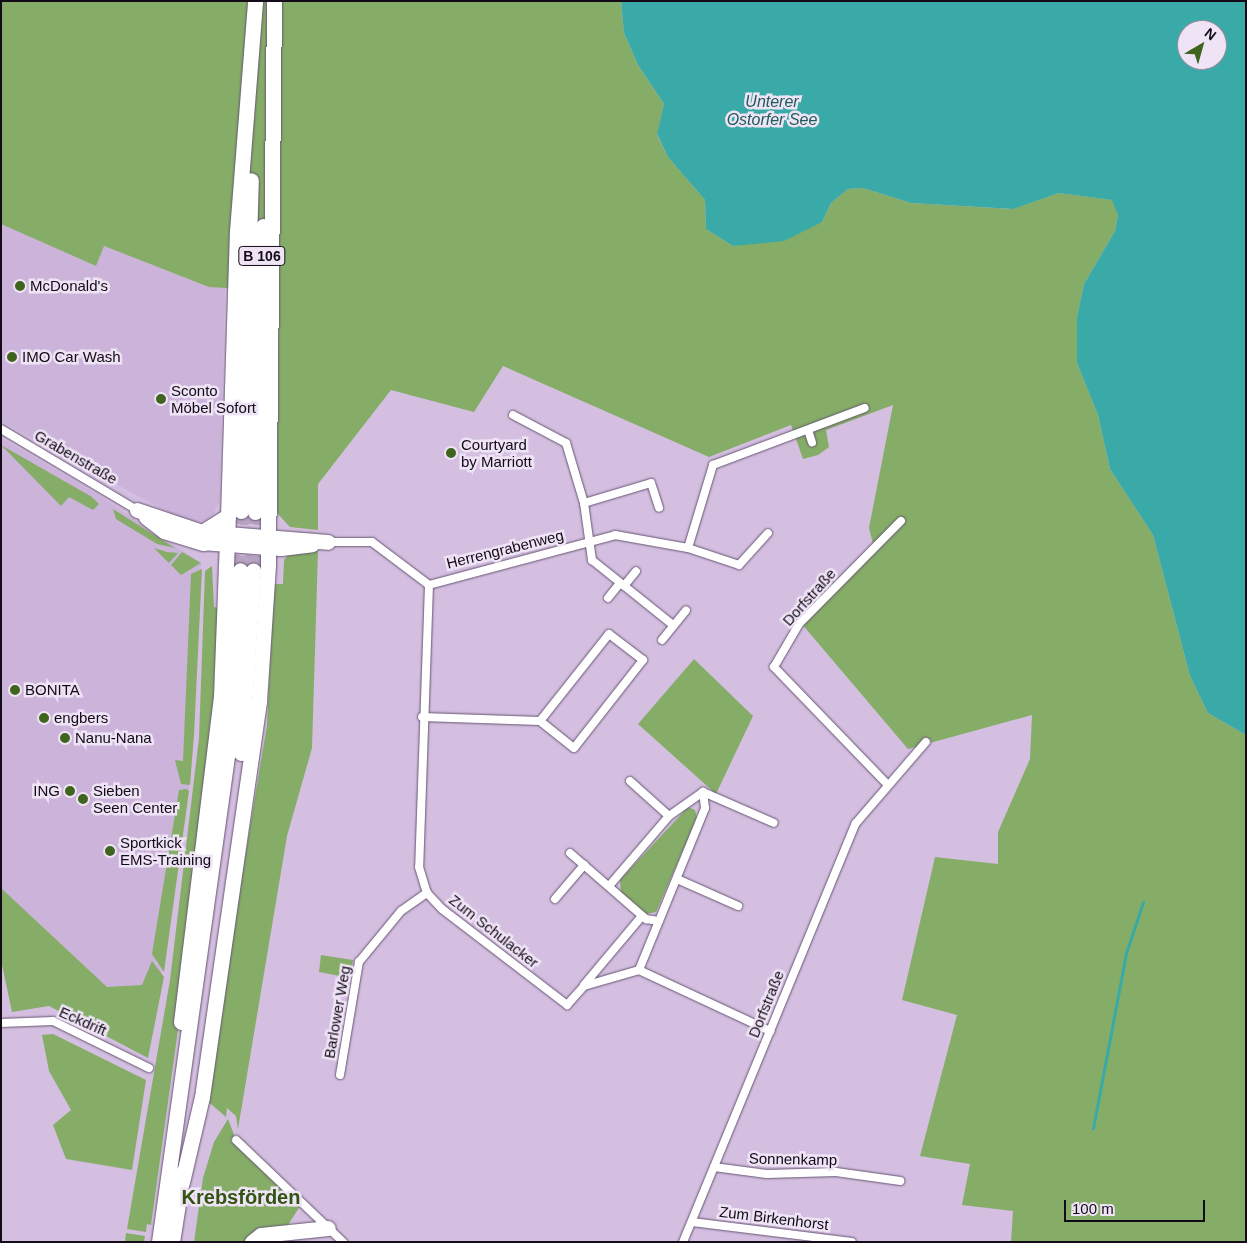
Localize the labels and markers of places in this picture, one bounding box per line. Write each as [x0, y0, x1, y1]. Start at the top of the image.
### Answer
place label: McDonald's [30, 277, 108, 295]
marker: McDonald's [14, 280, 26, 292]
place label: IMO Car Wash [22, 348, 121, 366]
marker: IMO Car Wash [6, 351, 18, 363]
place label: Sconto Möbel Sofort [171, 381, 256, 416]
marker: Sconto Möbel Sofort [155, 393, 167, 405]
place label: Courtyard by Marriott [461, 435, 532, 470]
marker: Courtyard by Marriott [445, 447, 457, 459]
place label: BONITA [25, 681, 80, 699]
marker: BONITA [9, 684, 21, 696]
place label: engbers [54, 709, 108, 727]
marker: engbers [38, 712, 50, 724]
place label: Nanu-Nana [75, 729, 152, 747]
marker: Nanu-Nana [59, 732, 71, 744]
place label: Sieben Seen Center [93, 781, 177, 816]
place label: ING [33, 782, 60, 800]
marker: ING [64, 785, 76, 797]
marker: Sieben Seen Center [77, 793, 89, 805]
place label: Sportkick EMS-Training [120, 833, 211, 868]
marker: Sportkick EMS-Training [104, 845, 116, 857]

